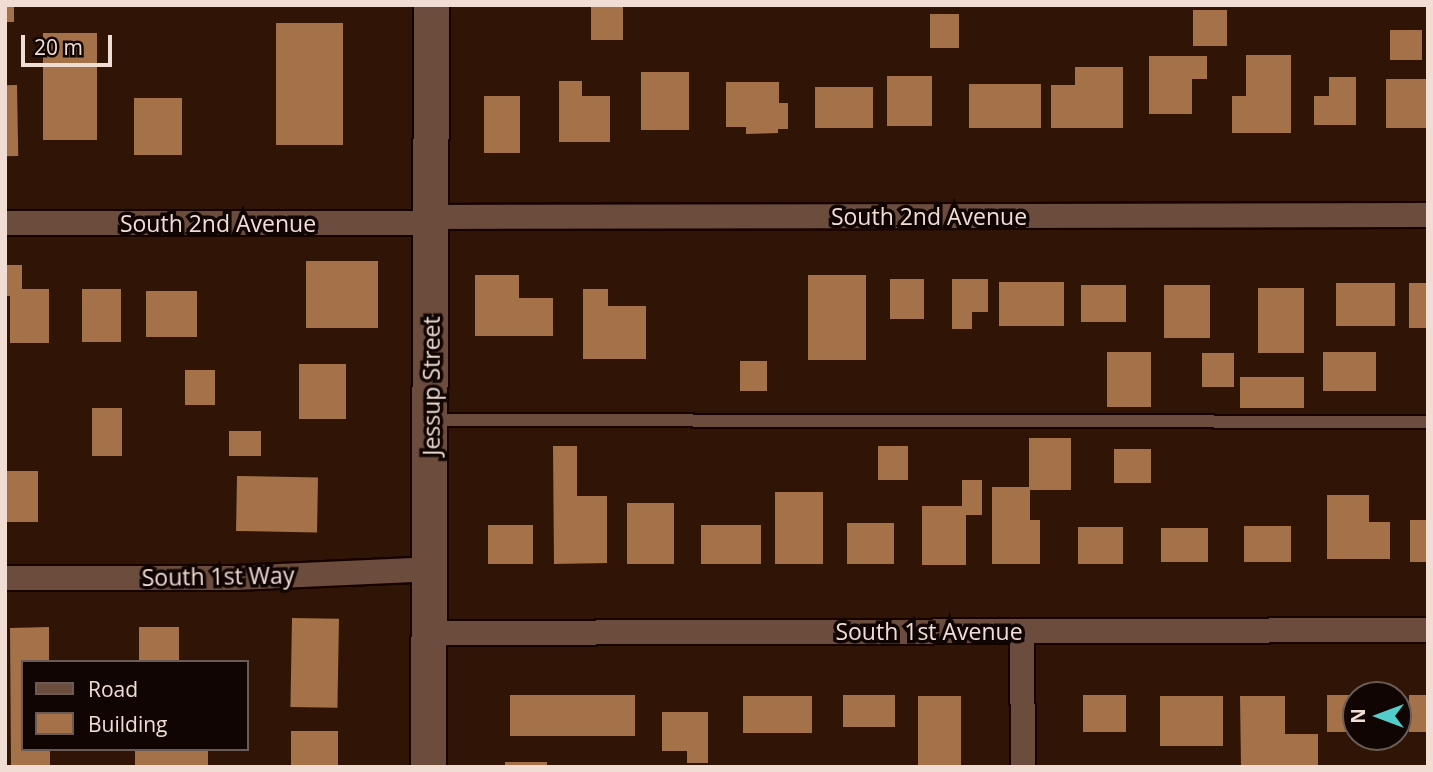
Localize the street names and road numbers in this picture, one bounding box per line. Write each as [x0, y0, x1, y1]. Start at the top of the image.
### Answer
street label: South 2nd Avenue [831, 202, 1027, 230]
street label: South 2nd Avenue [120, 209, 316, 237]
street label: Jessup Street [417, 316, 445, 456]
street label: South 1st Way [141, 561, 295, 591]
street label: South 1st Avenue [835, 617, 1023, 645]

